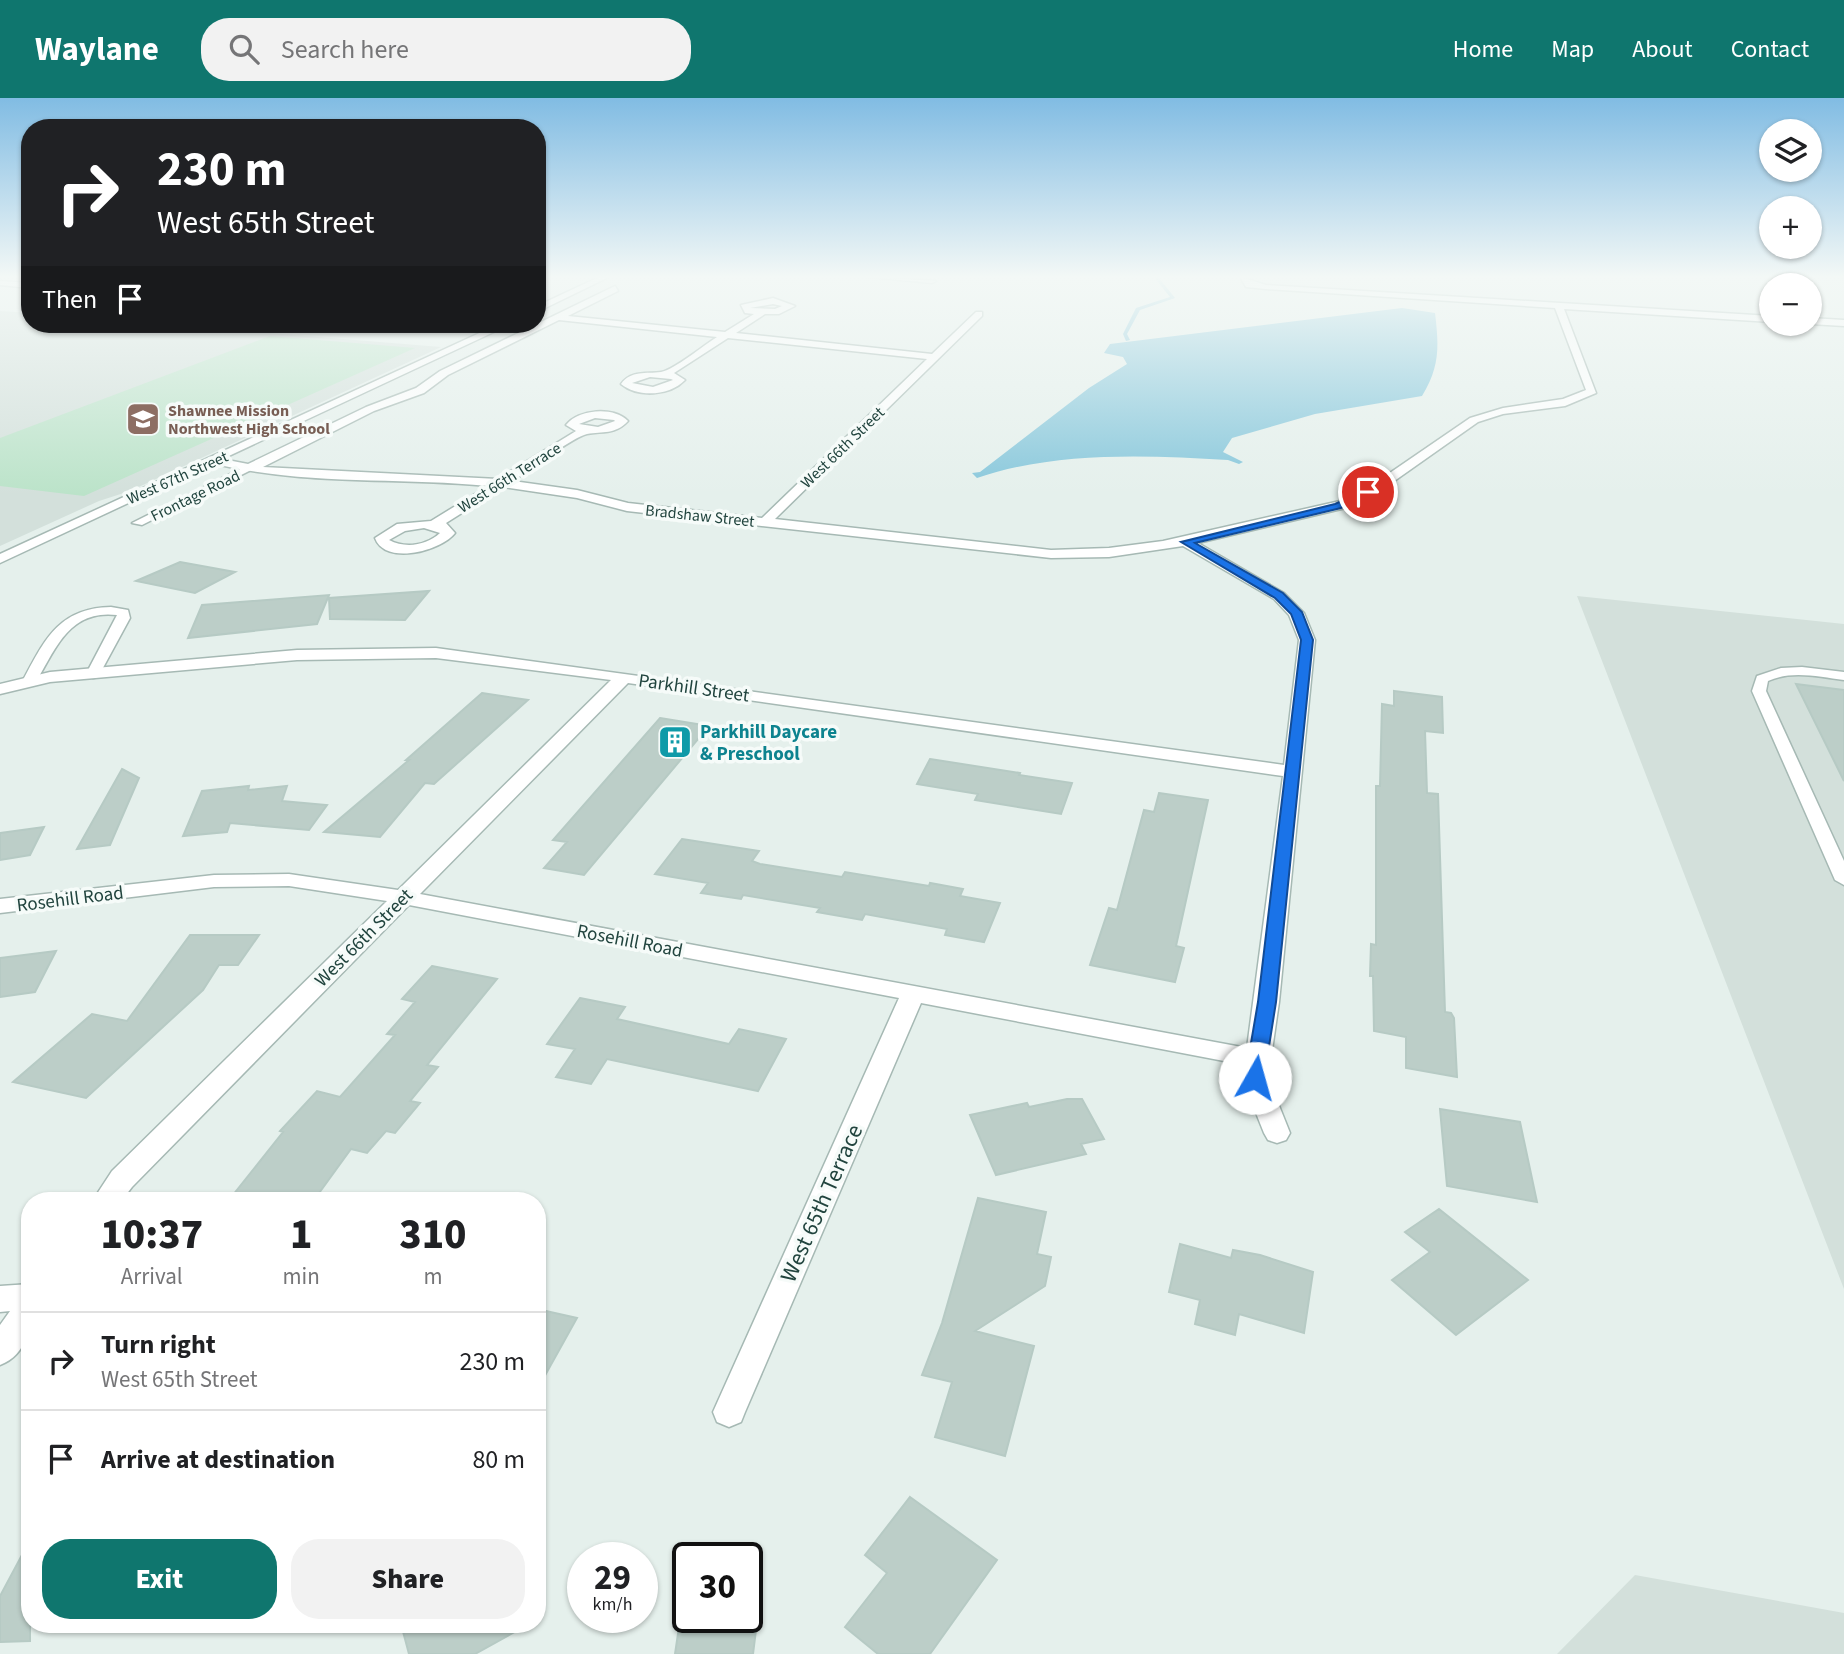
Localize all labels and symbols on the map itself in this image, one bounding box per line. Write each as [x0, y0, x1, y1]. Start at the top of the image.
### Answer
school or university icon: Shawnee Mission Northwest High School [124, 400, 162, 438]
place label: Shawnee Mission Northwest High School [168, 400, 330, 440]
street label: West 66th Street [796, 402, 890, 493]
street label: West 66th Terrace [454, 437, 565, 518]
street label: West 67th Street [123, 445, 232, 510]
pin [1338, 462, 1398, 522]
street label: Frontage Road [147, 465, 244, 527]
street label: Bradshaw Street [644, 499, 756, 533]
street label: Parkhill Street [637, 667, 752, 710]
place label: Parkhill Daycare & Preschool [700, 719, 837, 768]
building icon: Parkhill Daycare & Preschool [656, 723, 694, 761]
street label: Rosehill Road [15, 880, 125, 919]
street label: West 66th Street [309, 882, 420, 993]
street label: Rosehill Road [574, 918, 685, 965]
position arrow [1218, 1041, 1292, 1115]
street label: West 65th Terrace [772, 1119, 871, 1287]
speed limit sign: 30 [672, 1542, 763, 1633]

